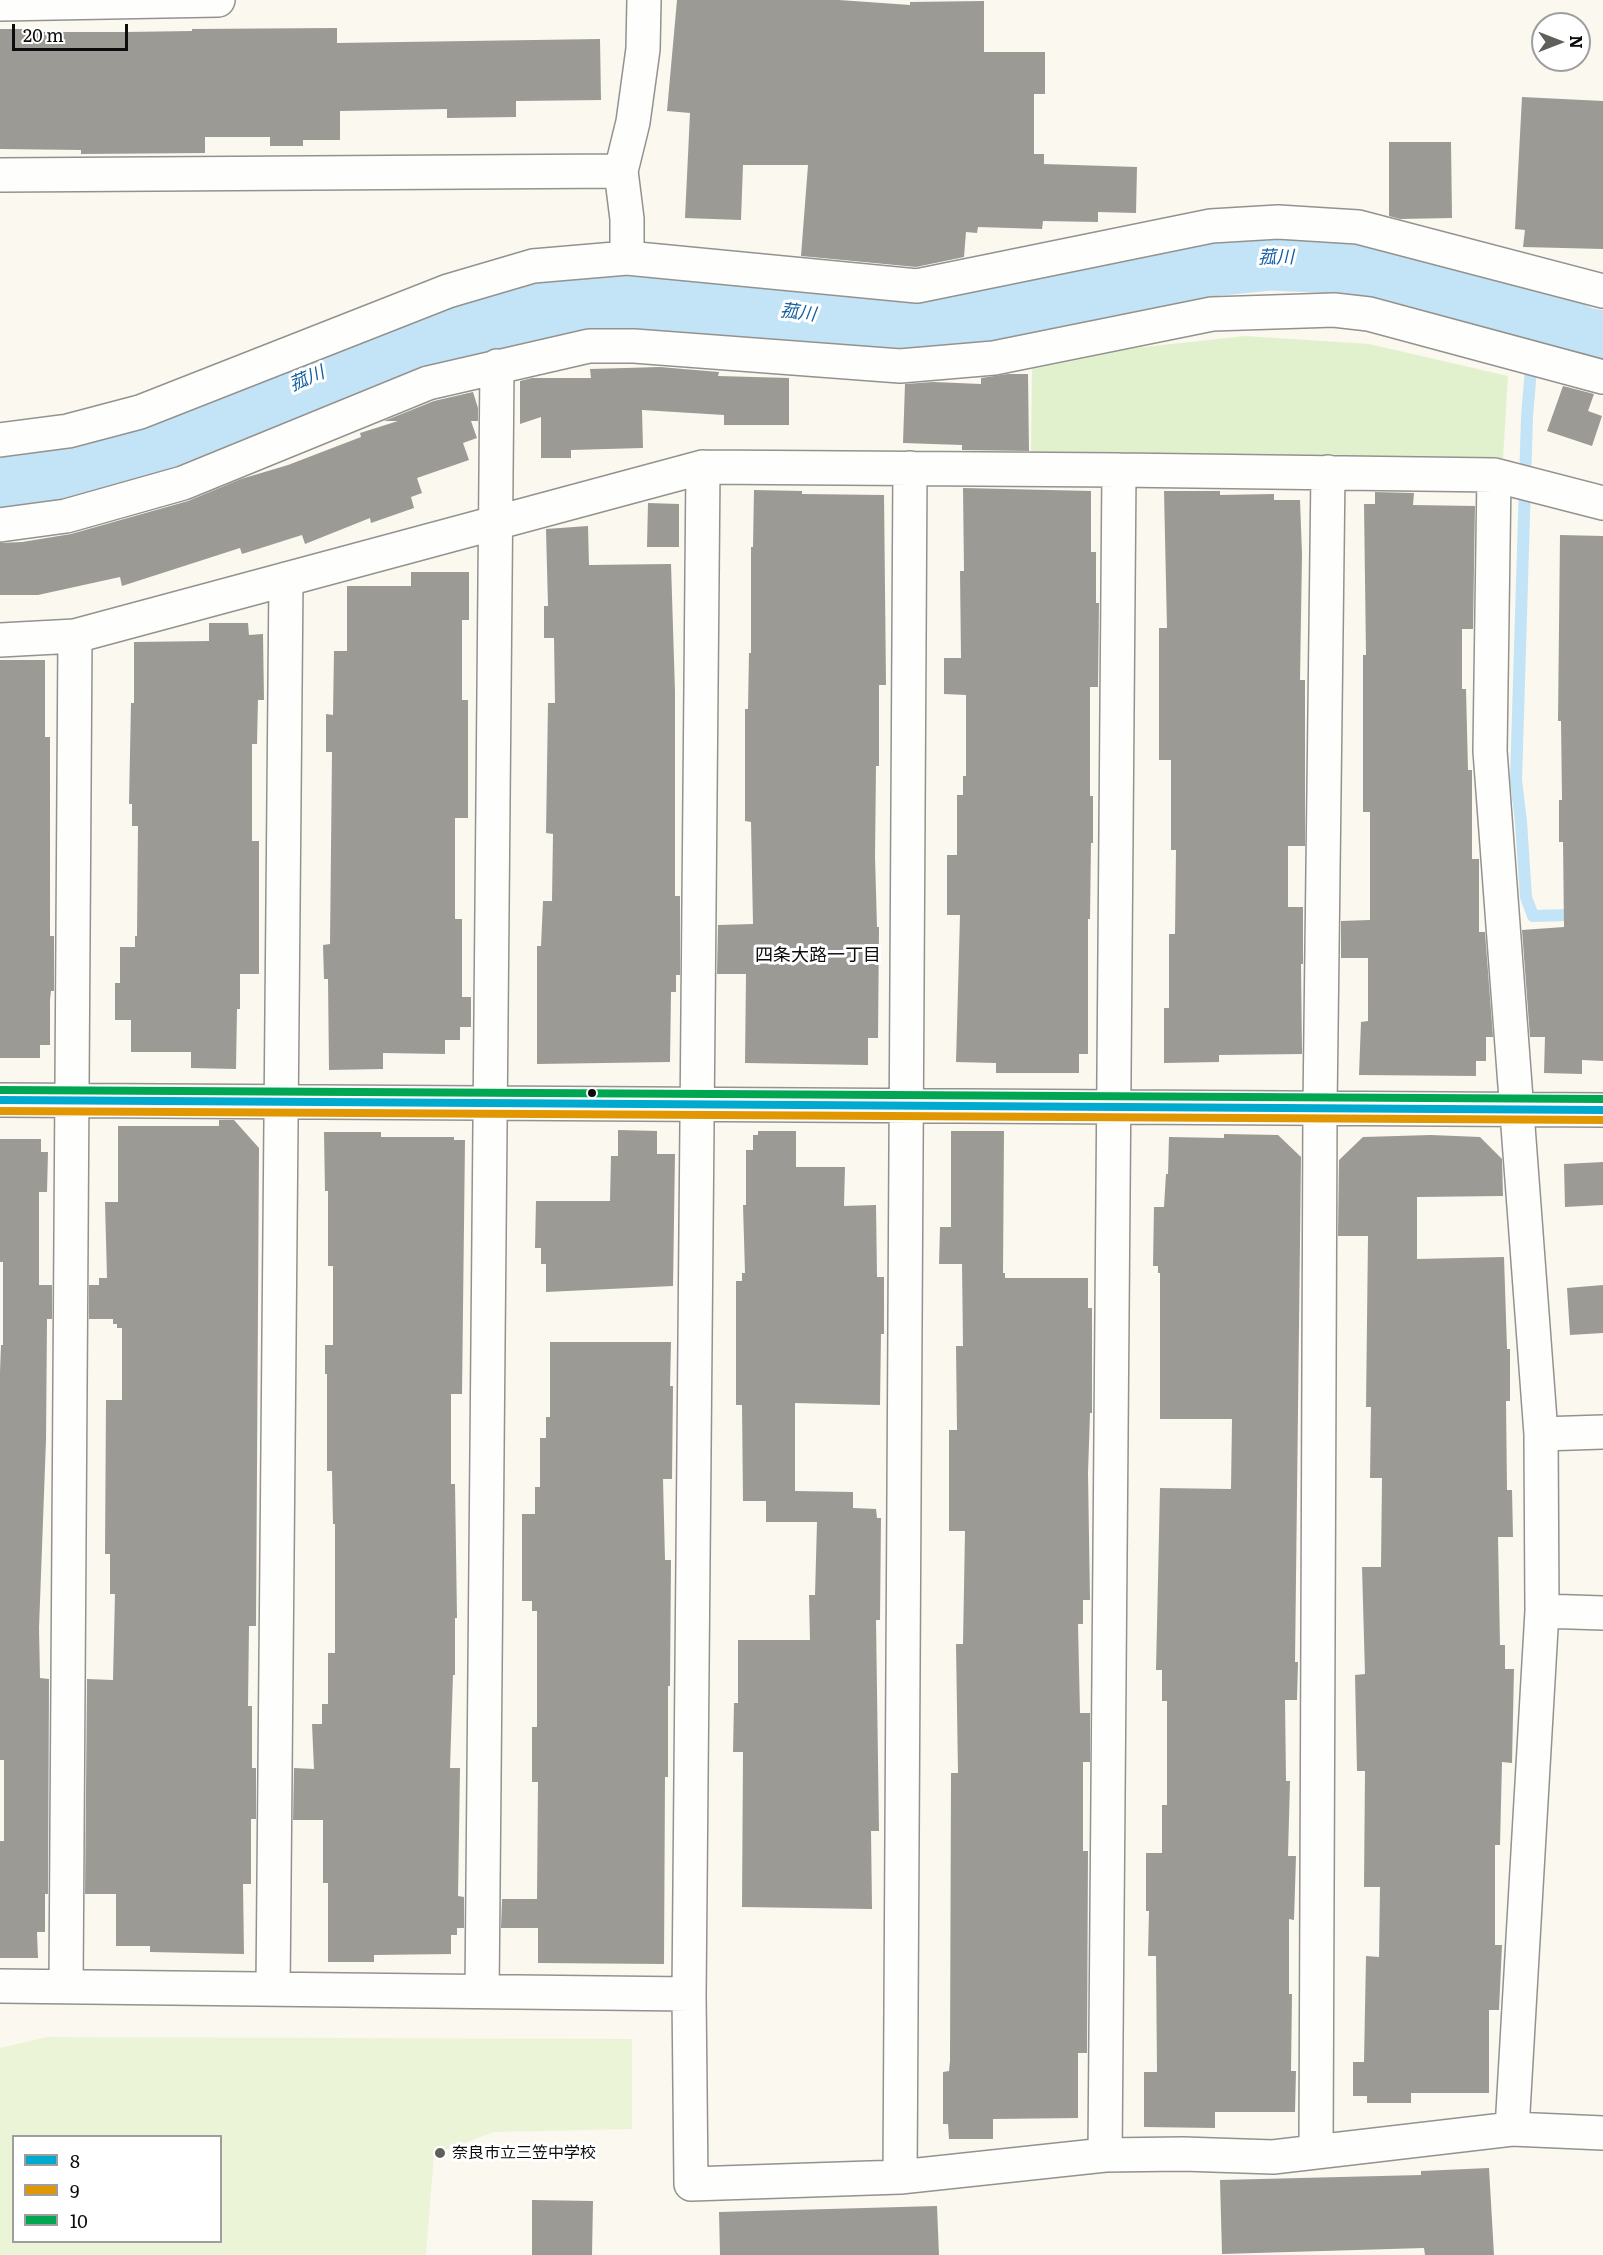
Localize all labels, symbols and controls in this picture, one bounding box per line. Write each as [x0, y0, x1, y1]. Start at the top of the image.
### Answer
scale bar [15, 12, 130, 50]
north arrow [1531, 12, 1591, 72]
text: 20 m [23, 21, 64, 48]
text: N [1565, 35, 1589, 49]
water label: 菰川 [1258, 247, 1294, 269]
water label: 菰川 [779, 300, 817, 326]
water label: 菰川 [286, 362, 328, 396]
district label: 四条大路一丁目 [755, 945, 881, 967]
unlabelled marker [586, 1087, 598, 1099]
legend [12, 2135, 222, 2243]
place label: 奈良市立三笠中学校 [452, 2143, 596, 2163]
marker: 奈良市立三笠中学校 [433, 2146, 447, 2160]
text: 8 [70, 2147, 80, 2174]
text: 9 [70, 2177, 79, 2204]
text: 10 [70, 2207, 88, 2234]

